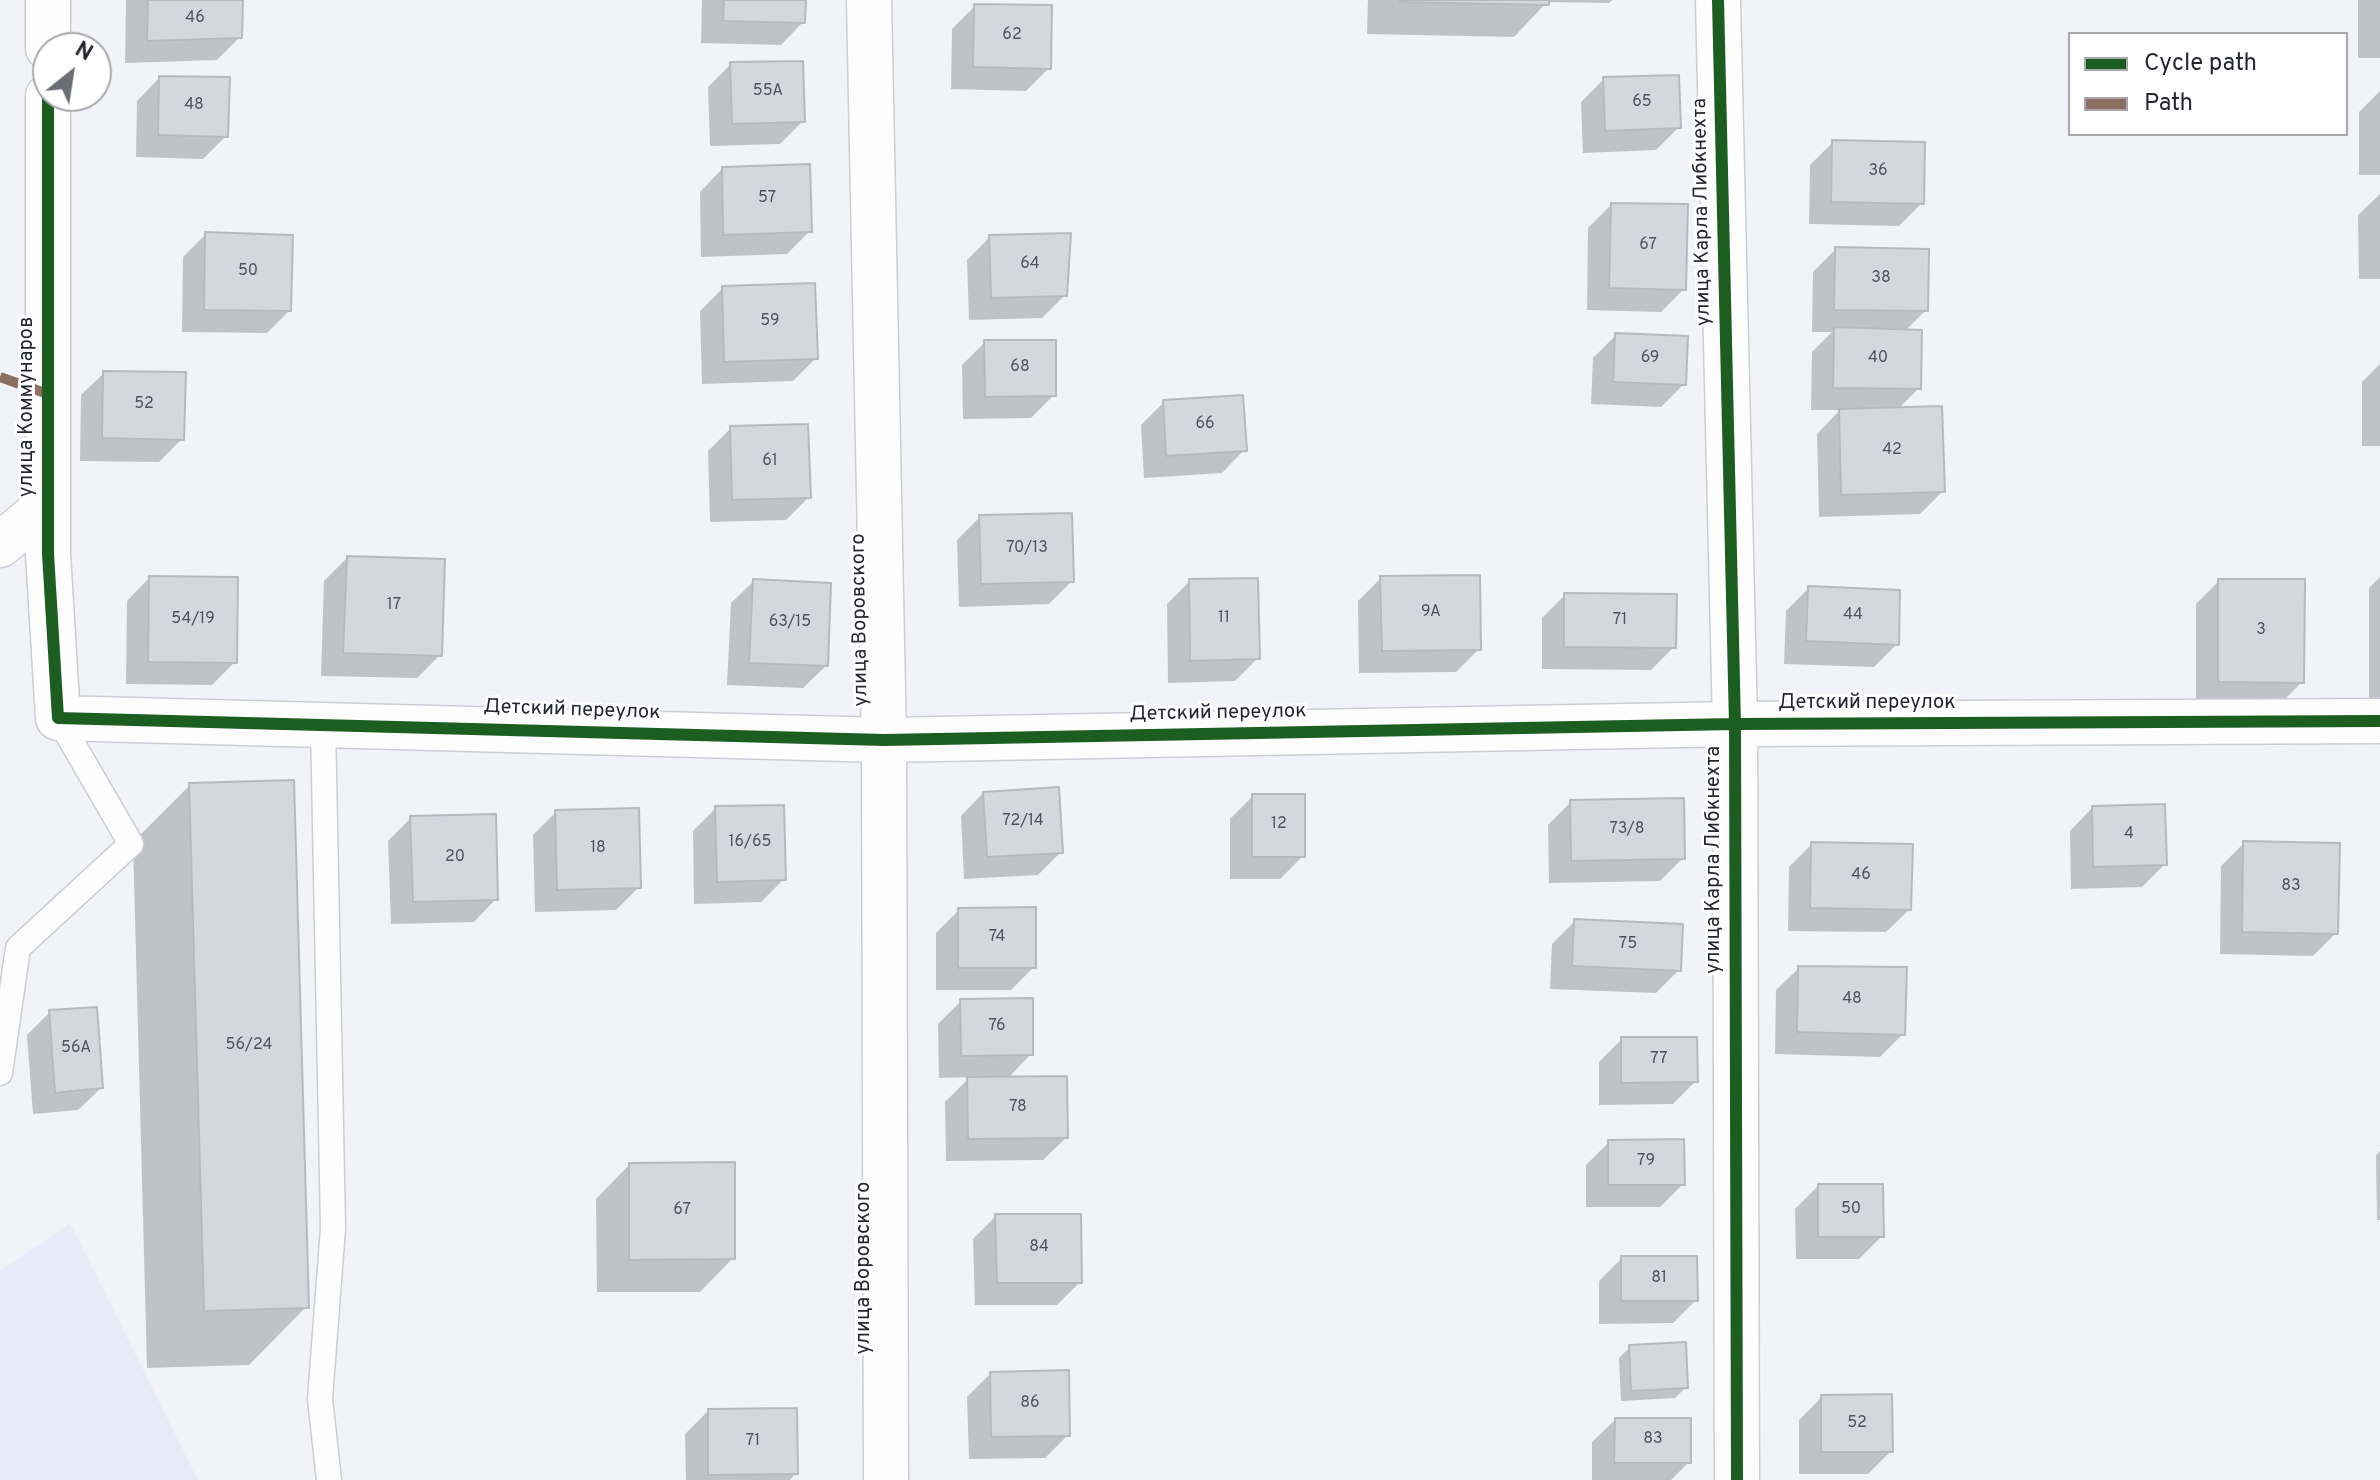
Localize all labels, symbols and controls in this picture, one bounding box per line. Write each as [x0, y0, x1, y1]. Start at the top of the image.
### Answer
house number: 46 [185, 9, 205, 29]
house number: 62 [1002, 26, 1022, 46]
north arrow [32, 32, 112, 112]
legend [2068, 32, 2348, 136]
text: N [70, 37, 97, 68]
text: Cycle path [2144, 49, 2257, 79]
house number: 55А [753, 82, 783, 102]
text: Path [2144, 89, 2193, 119]
house number: 65 [1632, 93, 1652, 113]
house number: 48 [184, 96, 204, 116]
street label: улица Карла Либкнехта [1689, 98, 1717, 326]
house number: 36 [1868, 162, 1888, 182]
house number: 57 [758, 189, 776, 209]
house number: 67 [1639, 236, 1657, 256]
house number: 64 [1020, 255, 1040, 275]
house number: 50 [238, 262, 258, 282]
house number: 38 [1871, 269, 1891, 289]
house number: 59 [760, 312, 780, 332]
street label: улица Коммунаров [16, 317, 40, 497]
house number: 69 [1641, 349, 1659, 369]
house number: 40 [1868, 349, 1888, 369]
house number: 68 [1010, 358, 1030, 378]
house number: 52 [134, 395, 154, 415]
house number: 66 [1195, 415, 1215, 435]
house number: 42 [1882, 441, 1902, 461]
house number: 61 [762, 452, 778, 472]
street label: улица Воровского [847, 533, 875, 707]
house number: 70/13 [1006, 539, 1048, 559]
house number: 17 [387, 596, 401, 616]
house number: 9А [1421, 603, 1441, 623]
house number: 44 [1843, 606, 1863, 626]
house number: 11 [1218, 609, 1230, 629]
house number: 54/19 [171, 610, 215, 630]
house number: 71 [1613, 611, 1627, 631]
house number: 63/15 [769, 613, 811, 633]
house number: 3 [2256, 621, 2266, 641]
street label: Детский переулок [1778, 692, 1956, 716]
street label: Детский переулок [483, 696, 661, 726]
street label: Детский переулок [1129, 700, 1307, 728]
street label: улица Карла Либкнехта [1703, 746, 1727, 974]
house number: 72/14 [1002, 812, 1044, 832]
house number: 12 [1271, 815, 1287, 835]
house number: 73/8 [1610, 820, 1644, 840]
house number: 4 [2124, 825, 2134, 845]
house number: 16/65 [729, 833, 771, 853]
house number: 18 [590, 839, 606, 859]
house number: 20 [445, 848, 465, 868]
house number: 46 [1851, 866, 1871, 886]
house number: 83 [2281, 877, 2301, 897]
house number: 74 [989, 928, 1005, 948]
house number: 75 [1619, 935, 1637, 955]
house number: 48 [1842, 990, 1862, 1010]
house number: 76 [988, 1017, 1006, 1037]
house number: 56/24 [226, 1036, 272, 1056]
house number: 56А [61, 1039, 91, 1059]
house number: 77 [1650, 1050, 1668, 1070]
house number: 78 [1009, 1098, 1027, 1118]
house number: 79 [1637, 1152, 1655, 1172]
street label: улица Воровского [853, 1181, 877, 1355]
house number: 50 [1841, 1200, 1861, 1220]
house number: 67 [673, 1201, 691, 1221]
house number: 84 [1029, 1238, 1049, 1258]
house number: 81 [1651, 1269, 1667, 1289]
house number: 86 [1020, 1394, 1040, 1414]
house number: 52 [1847, 1414, 1867, 1434]
house number: 83 [1643, 1430, 1663, 1450]
house number: 71 [746, 1432, 760, 1452]

